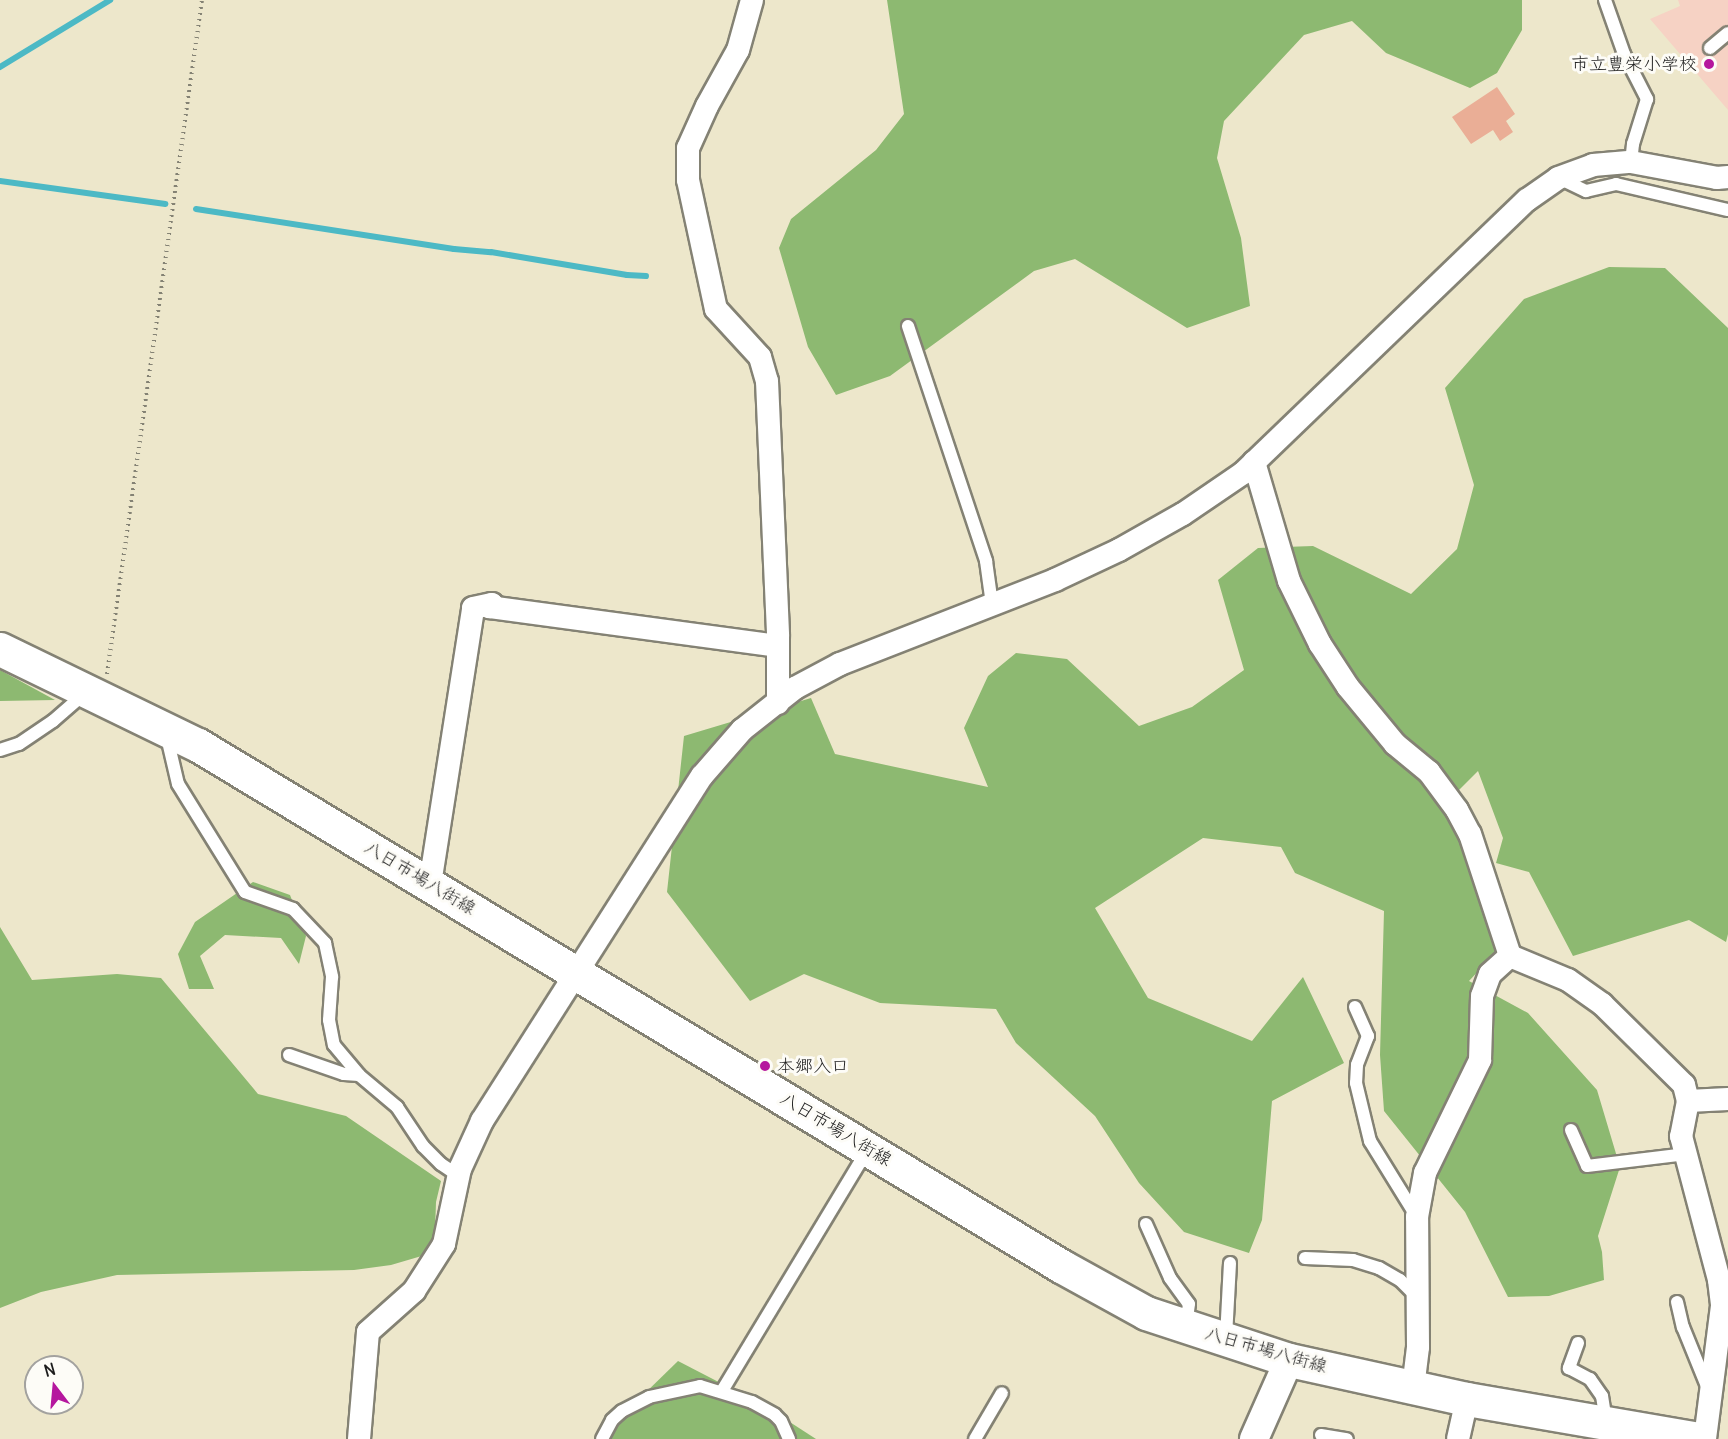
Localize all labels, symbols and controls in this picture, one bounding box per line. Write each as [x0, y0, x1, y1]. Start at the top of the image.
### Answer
place label: 市立豊栄小学校 [1571, 53, 1697, 75]
marker: 市立豊栄小学校 [1702, 57, 1716, 71]
street label: 八日市場八街線 [360, 836, 480, 920]
place label: 本郷入口 [777, 1055, 849, 1077]
marker: 本郷入口 [758, 1059, 772, 1073]
street label: 八日市場八街線 [776, 1087, 896, 1171]
street label: 八日市場八街線 [1202, 1322, 1330, 1378]
north arrow [24, 1355, 84, 1415]
text: N [42, 1358, 58, 1381]

